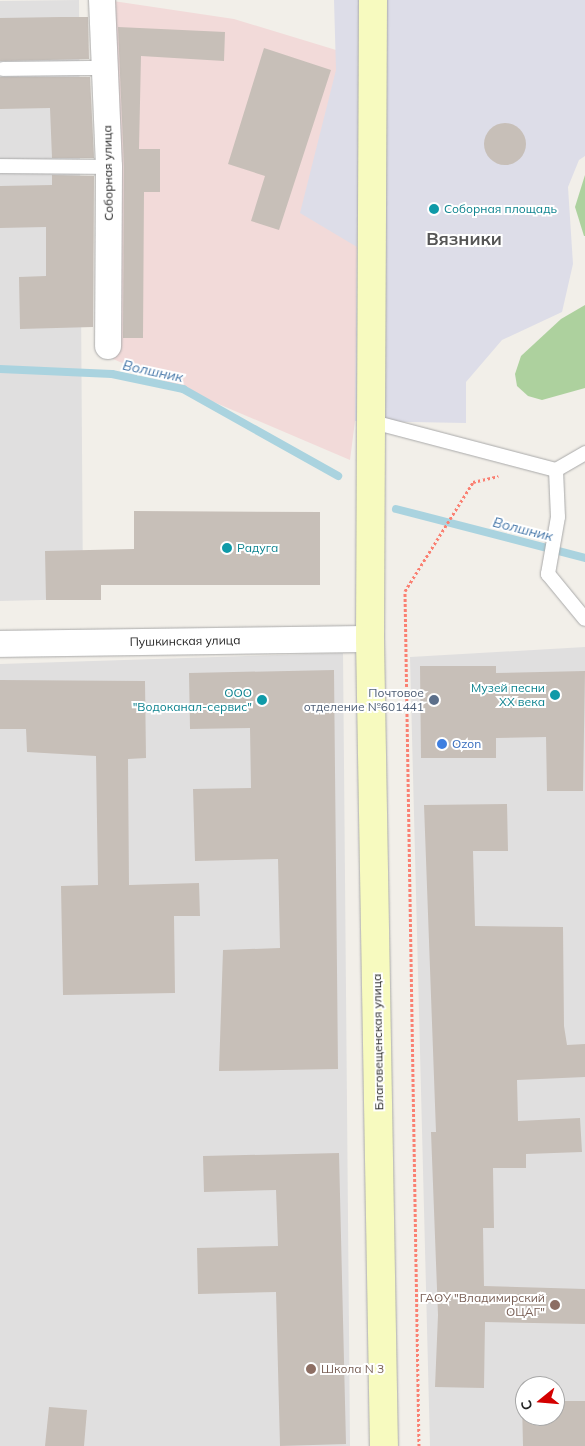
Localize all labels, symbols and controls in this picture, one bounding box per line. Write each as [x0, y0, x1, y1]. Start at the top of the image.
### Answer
street label: Соборная улица [100, 125, 116, 221]
place label: Соборная площадь [444, 202, 557, 216]
marker: Соборная площадь [428, 203, 440, 215]
district label: Вязники [426, 228, 502, 250]
water label: Волшник [121, 356, 185, 386]
water label: Волшник [491, 513, 555, 545]
place label: Радуга [237, 541, 278, 555]
marker: Радуга [221, 542, 233, 554]
street label: Пушкинская улица [129, 633, 241, 649]
place label: Музей песни XX века [471, 681, 545, 709]
place label: ООО "Водоканал-сервис" [133, 686, 252, 714]
place label: Почтовое отделение №601441 [304, 686, 424, 714]
marker: Музей песни XX века [549, 689, 561, 701]
marker: ООО "Водоканал-сервис" [256, 694, 268, 706]
marker: Почтовое отделение №601441 [428, 694, 440, 706]
place label: Ozon [452, 737, 481, 751]
marker: Ozon [436, 738, 448, 750]
street label: Благовещенская улица [370, 974, 386, 1110]
place label: ГАОУ "Владимирский ОЦАГ" [420, 1291, 545, 1319]
marker: ГАОУ "Владимирский ОЦАГ" [549, 1299, 561, 1311]
place label: Школа N 3 [321, 1362, 384, 1376]
marker: Школа N 3 [305, 1363, 317, 1375]
north arrow [515, 1376, 565, 1426]
text: С [517, 1398, 537, 1412]

